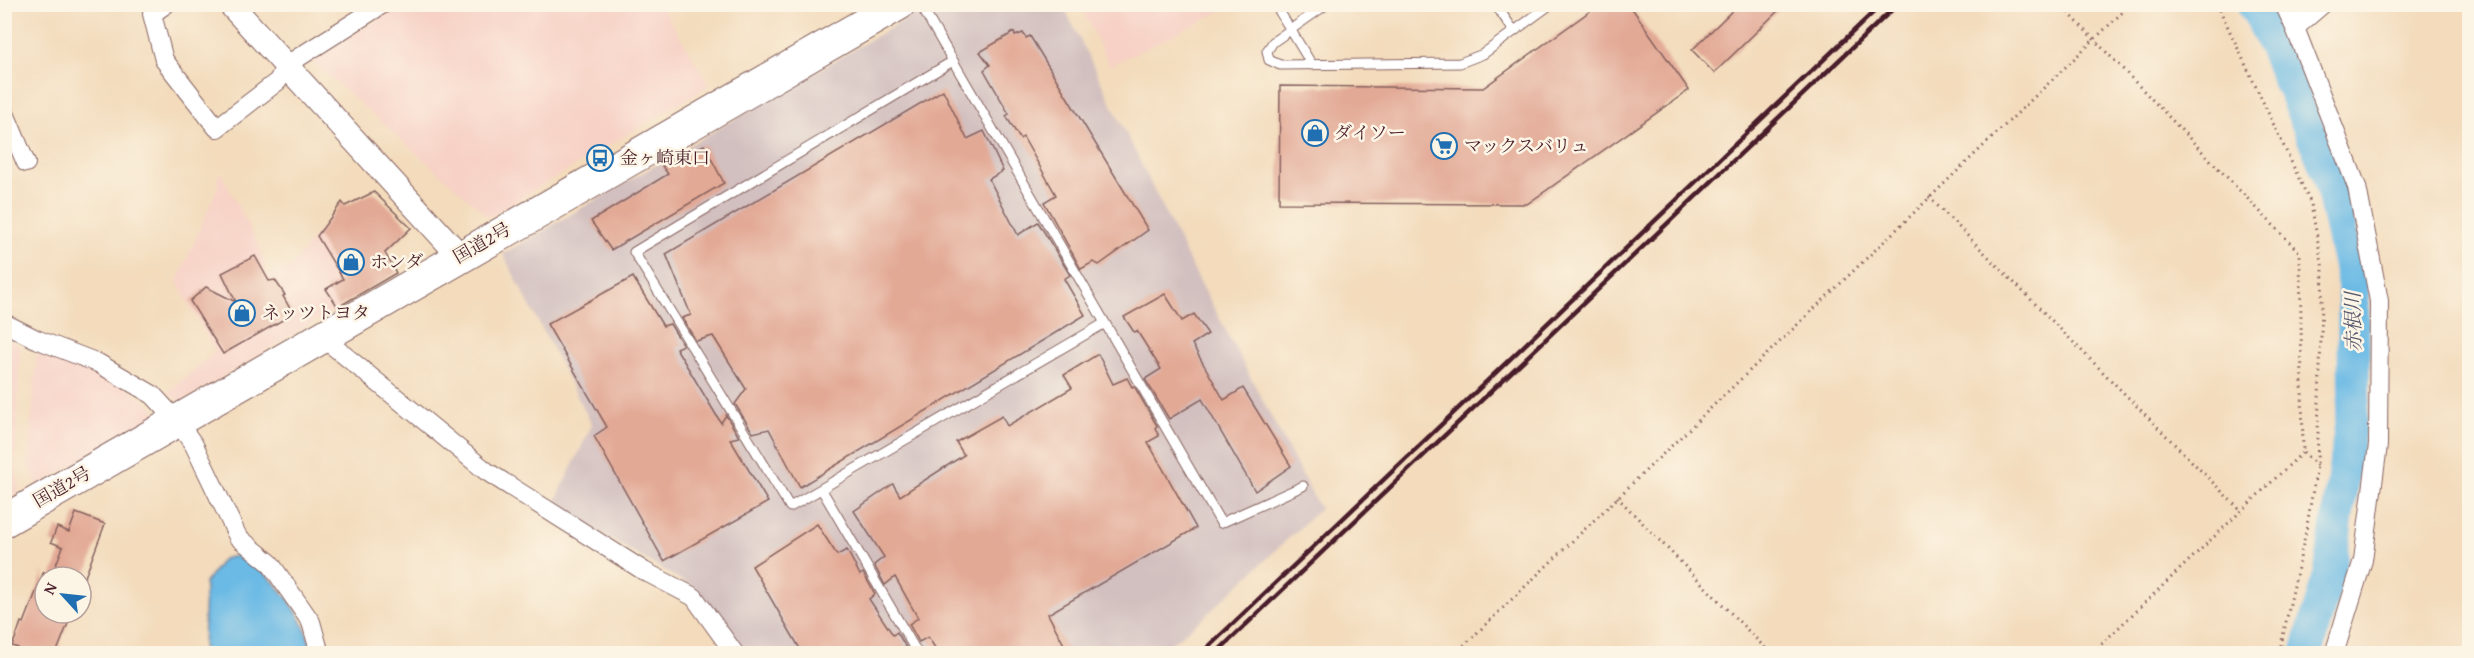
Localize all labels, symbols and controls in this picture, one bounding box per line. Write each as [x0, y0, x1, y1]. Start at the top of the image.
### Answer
shop icon: ダイソー [1300, 118, 1330, 148]
place label: ダイソー [1334, 119, 1406, 146]
supermarket icon: マックスバリュ [1429, 131, 1459, 161]
place label: マックスバリュ [1464, 132, 1589, 159]
bus stop icon: 金ヶ崎東口 [585, 143, 615, 173]
place label: 金ヶ崎東口 [620, 144, 710, 171]
street label: 国道2号 [448, 215, 516, 270]
shop icon: ホンダ [336, 247, 366, 277]
place label: ホンダ [370, 248, 423, 275]
water label: 赤根川 [2337, 290, 2368, 352]
shop icon: ネッツトヨタ [227, 298, 257, 328]
place label: ネッツトヨタ [262, 299, 370, 326]
street label: 国道2号 [28, 459, 96, 514]
north arrow [33, 565, 93, 625]
text: N [37, 578, 63, 598]

